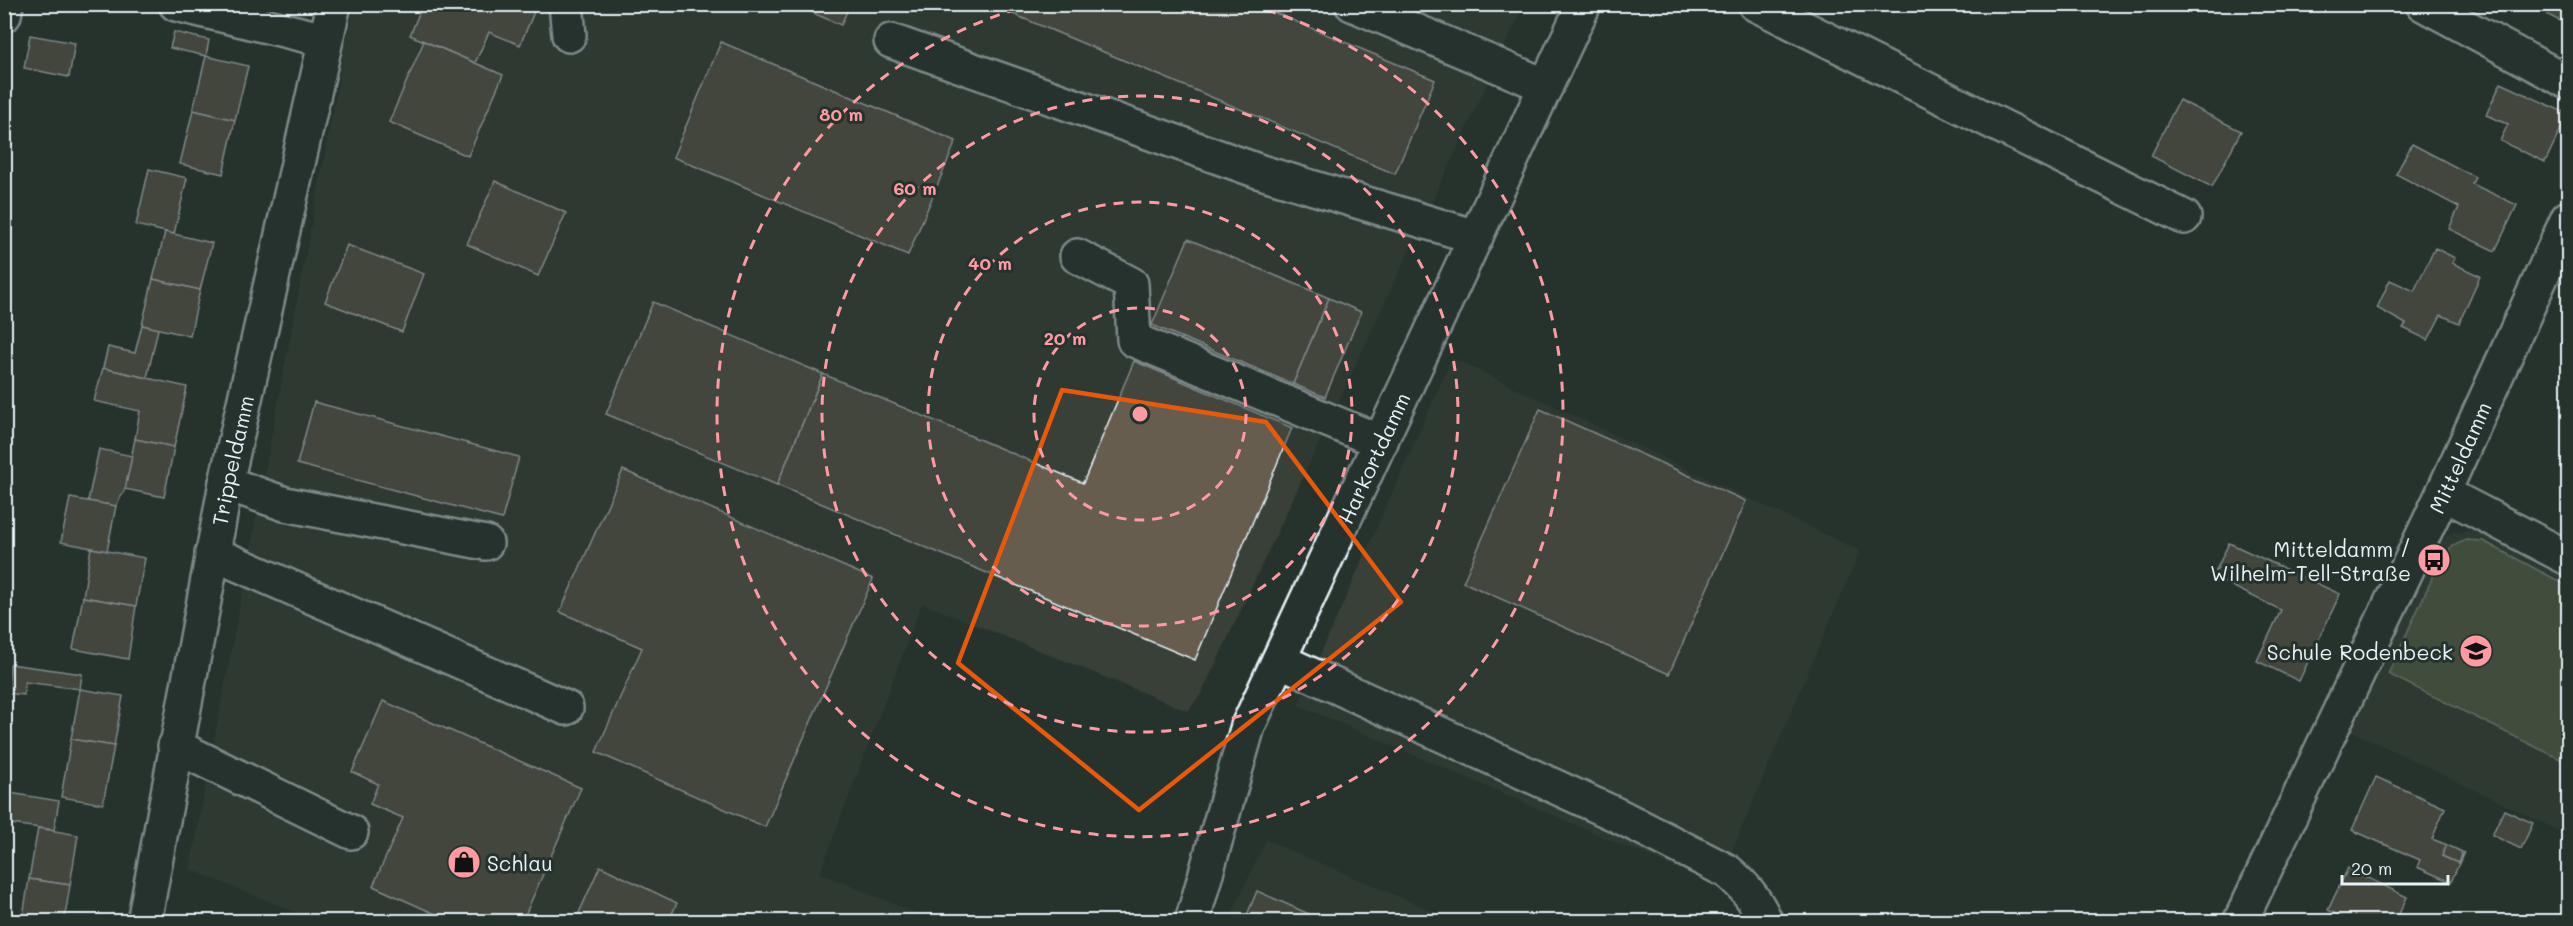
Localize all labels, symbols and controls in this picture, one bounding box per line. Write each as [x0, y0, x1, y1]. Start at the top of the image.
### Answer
text: 80 m [819, 102, 863, 126]
text: 60 m [893, 176, 937, 200]
text: 40 m [968, 251, 1012, 275]
text: 20 m [1044, 326, 1086, 350]
street label: Harkortdamm [1331, 387, 1415, 528]
street label: Trippeldamm [205, 392, 259, 528]
street label: Mitteldamm [2422, 397, 2496, 517]
centre of rings [1130, 404, 1150, 424]
place label: Mitteldamm / Wilhelm-Tell-Straße [2210, 535, 2411, 586]
bus stop icon: Mitteldamm / Wilhelm-Tell-Straße [2416, 542, 2452, 578]
school or university icon: Schule Rodenbeck [2458, 633, 2494, 669]
place label: Schule Rodenbeck [2267, 638, 2453, 665]
shop icon: Schlau [446, 844, 482, 880]
scale bar [2342, 848, 2448, 886]
place label: Schlau [487, 849, 553, 876]
text: 20 m [2351, 856, 2392, 880]

